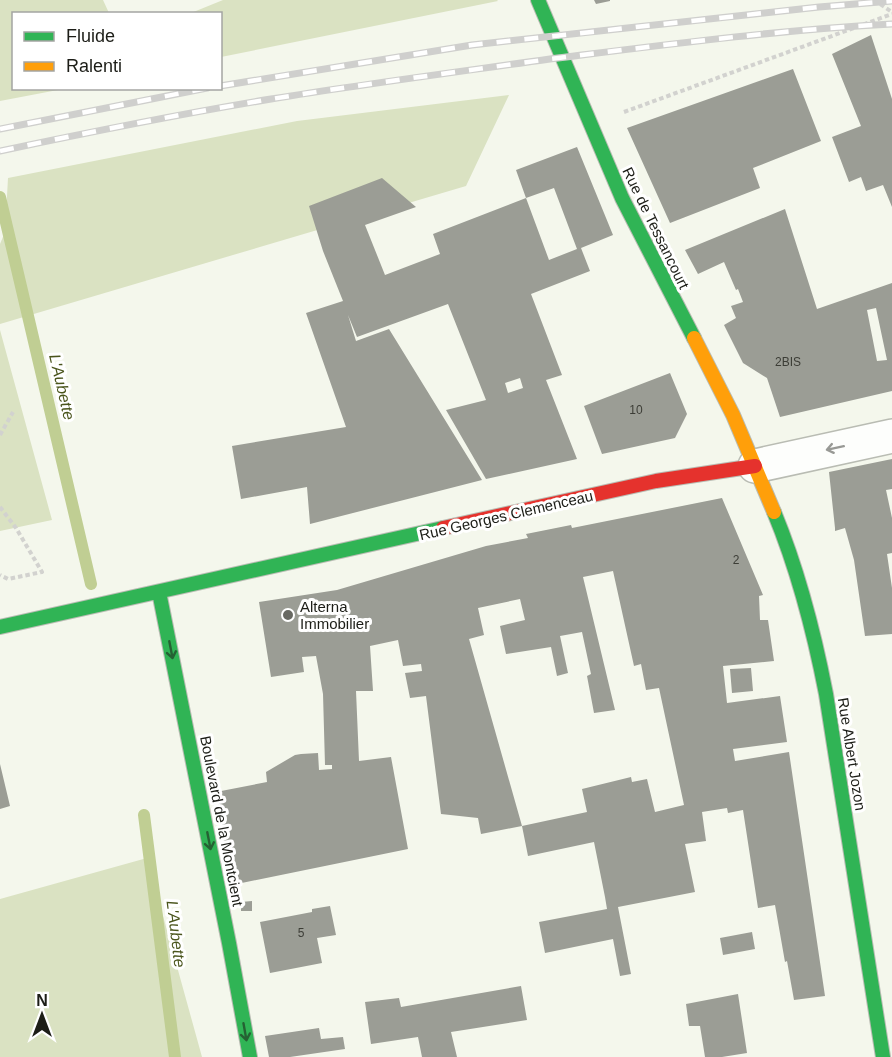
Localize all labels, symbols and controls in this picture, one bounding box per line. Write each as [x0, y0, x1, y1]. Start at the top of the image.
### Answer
legend [12, 12, 222, 90]
text: Fluide [66, 26, 115, 46]
text: Ralenti [66, 56, 122, 76]
street label: Rue de Tessancourt [619, 164, 693, 292]
water label: L'Aubette [46, 352, 78, 422]
house number: 2BIS [775, 355, 801, 369]
house number: 10 [629, 403, 643, 417]
one-way arrow [825, 442, 844, 454]
street label: Rue Georges Clemenceau [418, 487, 594, 543]
house number: 2 [733, 553, 740, 567]
place label: Alterna Immobilier [300, 598, 369, 632]
marker: Alterna Immobilier [281, 608, 295, 622]
one-way arrow [166, 639, 177, 659]
street label: Rue Albert Jozon [835, 696, 869, 812]
street label: Boulevard de la Montcient [197, 734, 247, 909]
one-way arrow [204, 831, 215, 850]
water label: L'Aubette [163, 900, 189, 968]
house number: 5 [298, 926, 305, 940]
north arrow [12, 985, 72, 1045]
text: N [36, 992, 48, 1009]
one-way arrow [240, 1022, 251, 1042]

